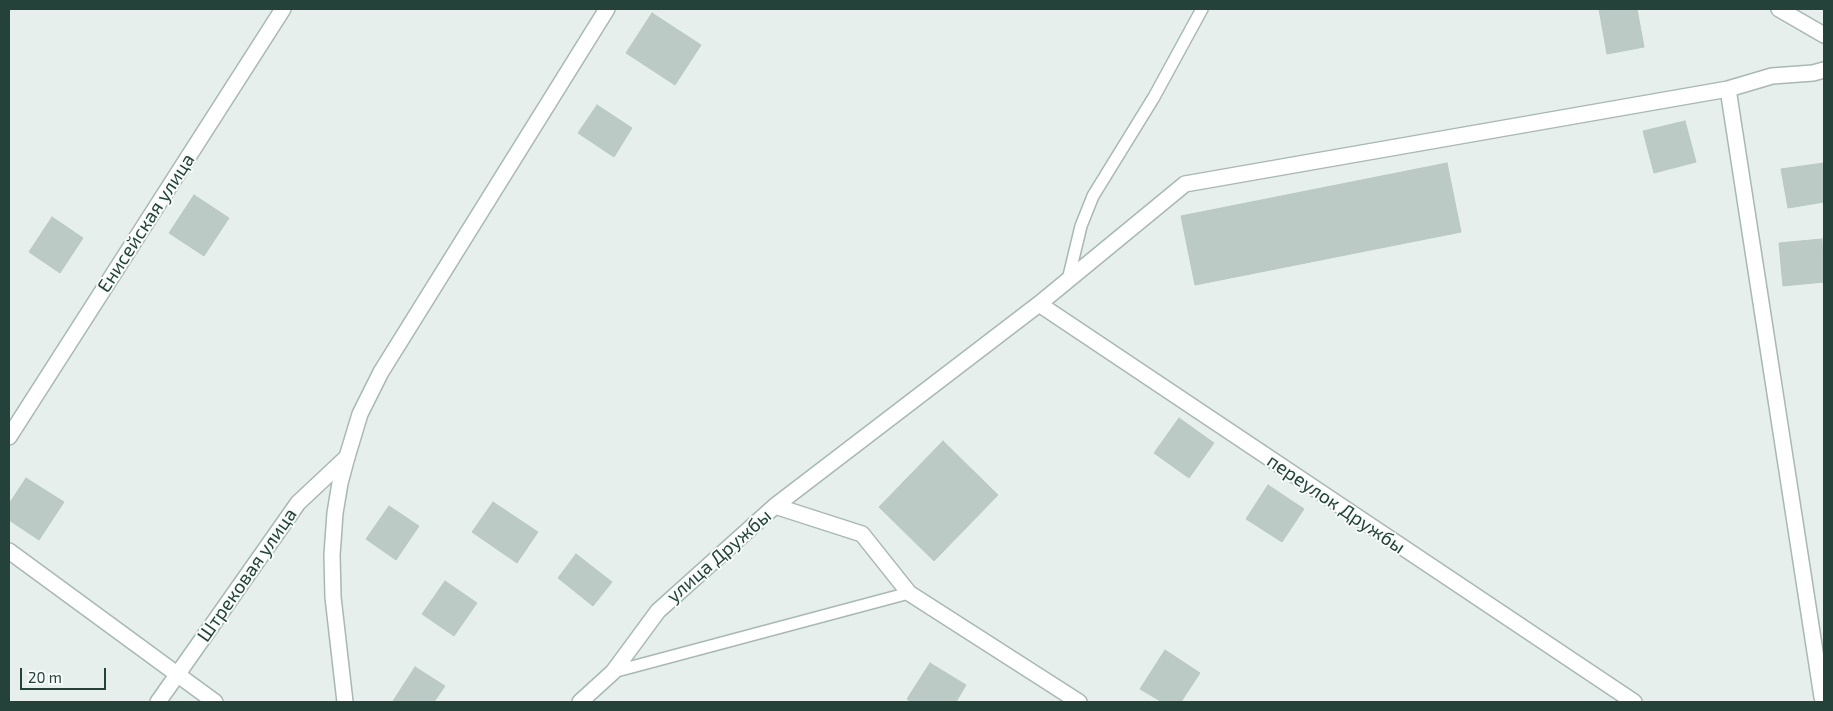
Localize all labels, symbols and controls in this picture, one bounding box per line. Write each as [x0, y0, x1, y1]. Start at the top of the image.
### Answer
street label: Енисейская улица [93, 149, 199, 297]
street label: переулок Дружбы [1263, 449, 1409, 559]
street label: Штрековая улица [192, 504, 302, 646]
street label: улица Дружбы [662, 504, 776, 608]
scale bar [22, 658, 109, 690]
text: 20 m [28, 668, 62, 686]

